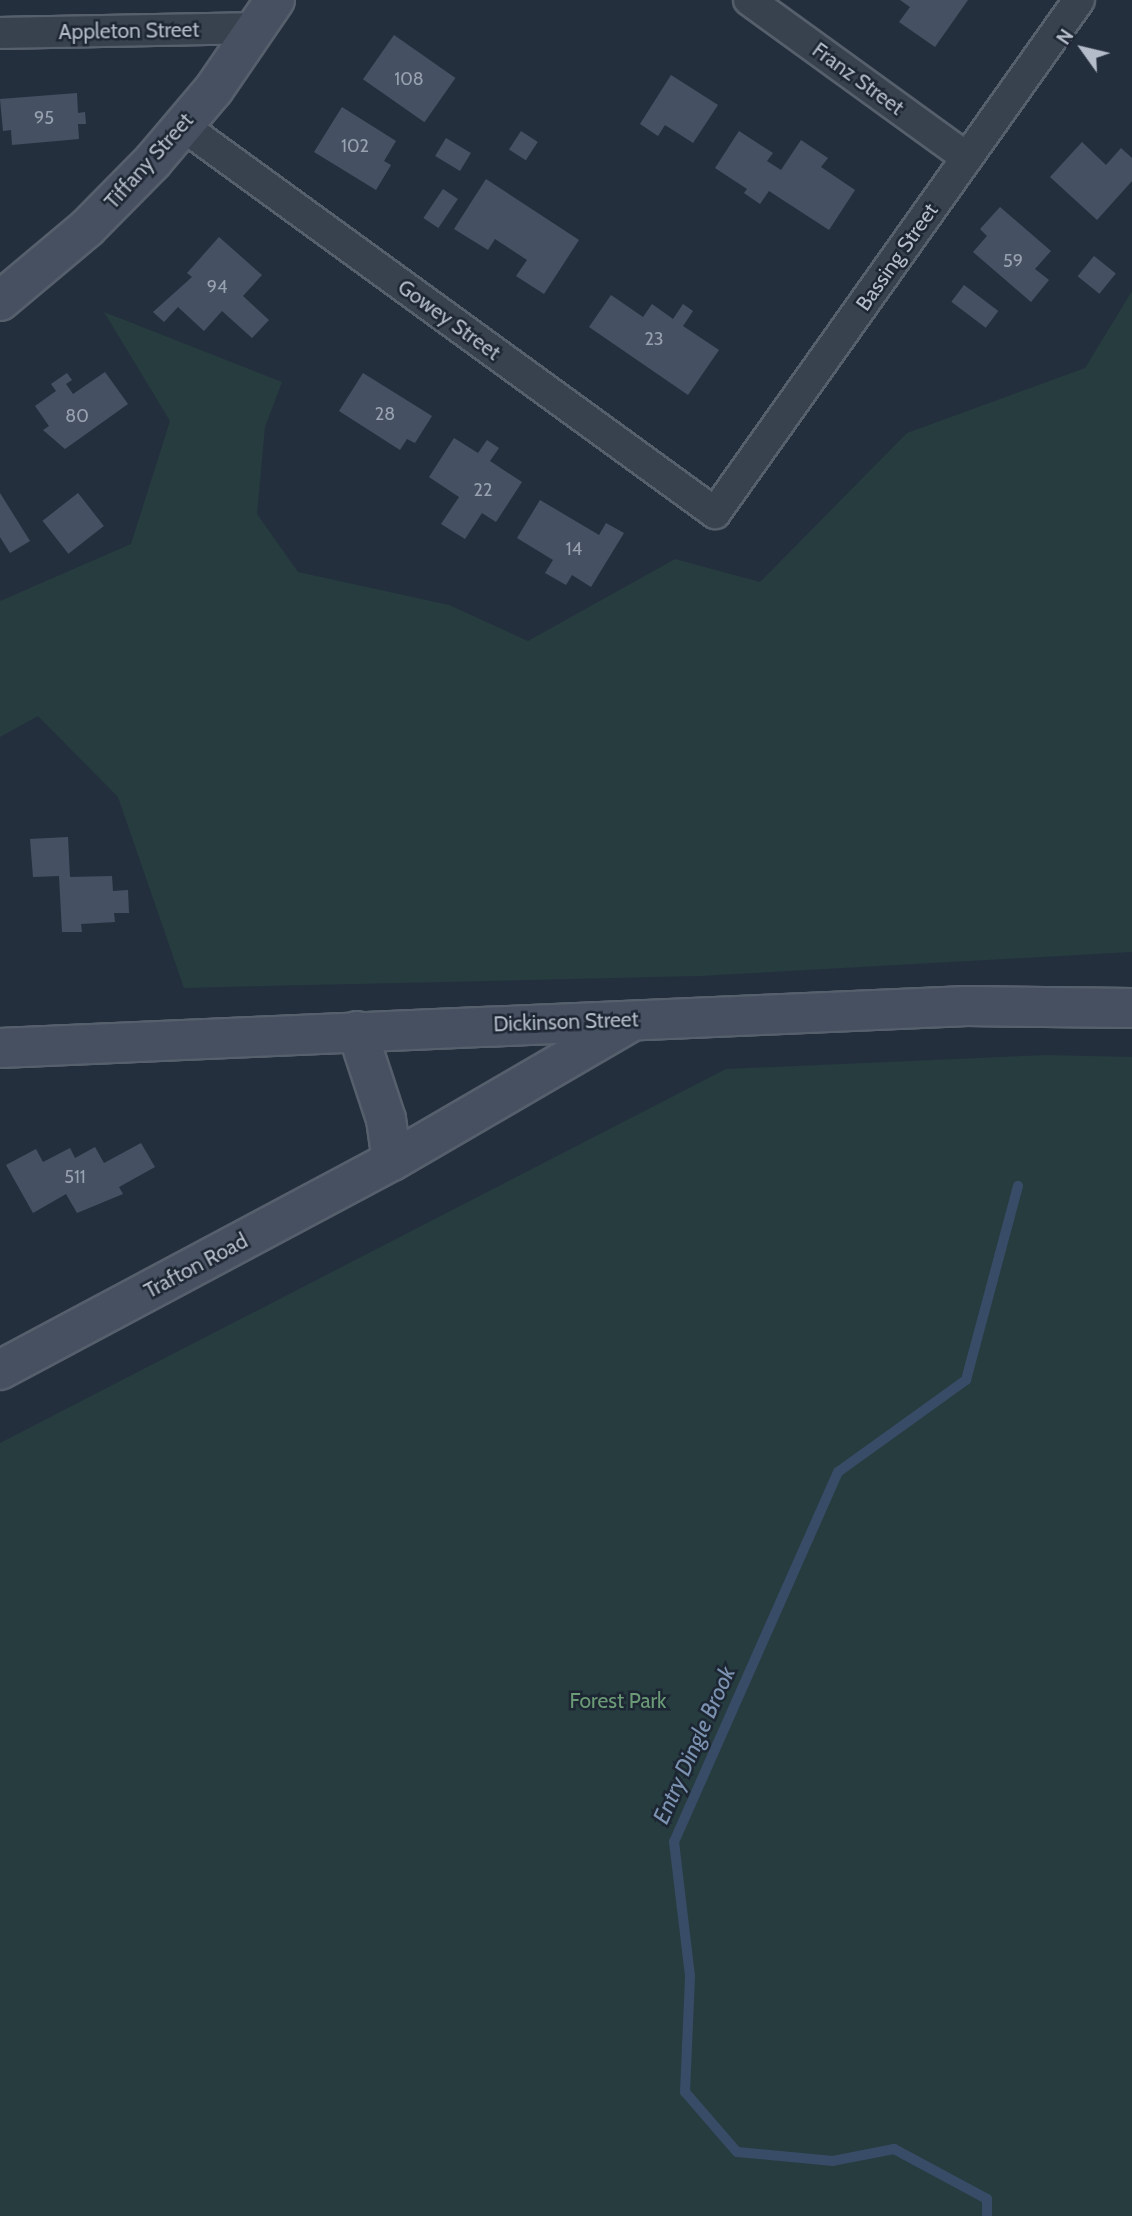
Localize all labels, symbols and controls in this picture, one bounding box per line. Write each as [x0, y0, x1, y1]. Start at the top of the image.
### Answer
north arrow [1048, 14, 1118, 84]
street label: Appleton Street [58, 17, 200, 45]
text: N [1052, 25, 1078, 49]
street label: Franz Street [807, 37, 909, 121]
house number: 108 [394, 68, 424, 90]
house number: 95 [34, 107, 54, 129]
street label: Tiffany Street [99, 108, 199, 214]
house number: 102 [341, 135, 369, 157]
street label: Bassing Street [851, 198, 943, 316]
house number: 59 [1003, 250, 1023, 272]
street label: Gowey Street [393, 274, 505, 366]
house number: 94 [207, 276, 227, 298]
house number: 23 [644, 328, 664, 350]
house number: 28 [375, 403, 395, 425]
house number: 80 [65, 405, 89, 427]
house number: 22 [474, 479, 492, 501]
house number: 14 [566, 538, 582, 560]
street label: Dickinson Street [493, 1007, 639, 1037]
house number: 511 [64, 1166, 86, 1188]
street label: Trafton Road [140, 1228, 252, 1304]
water label: Entry Dingle Brook [647, 1662, 741, 1828]
park label: Forest Park [569, 1688, 667, 1714]

